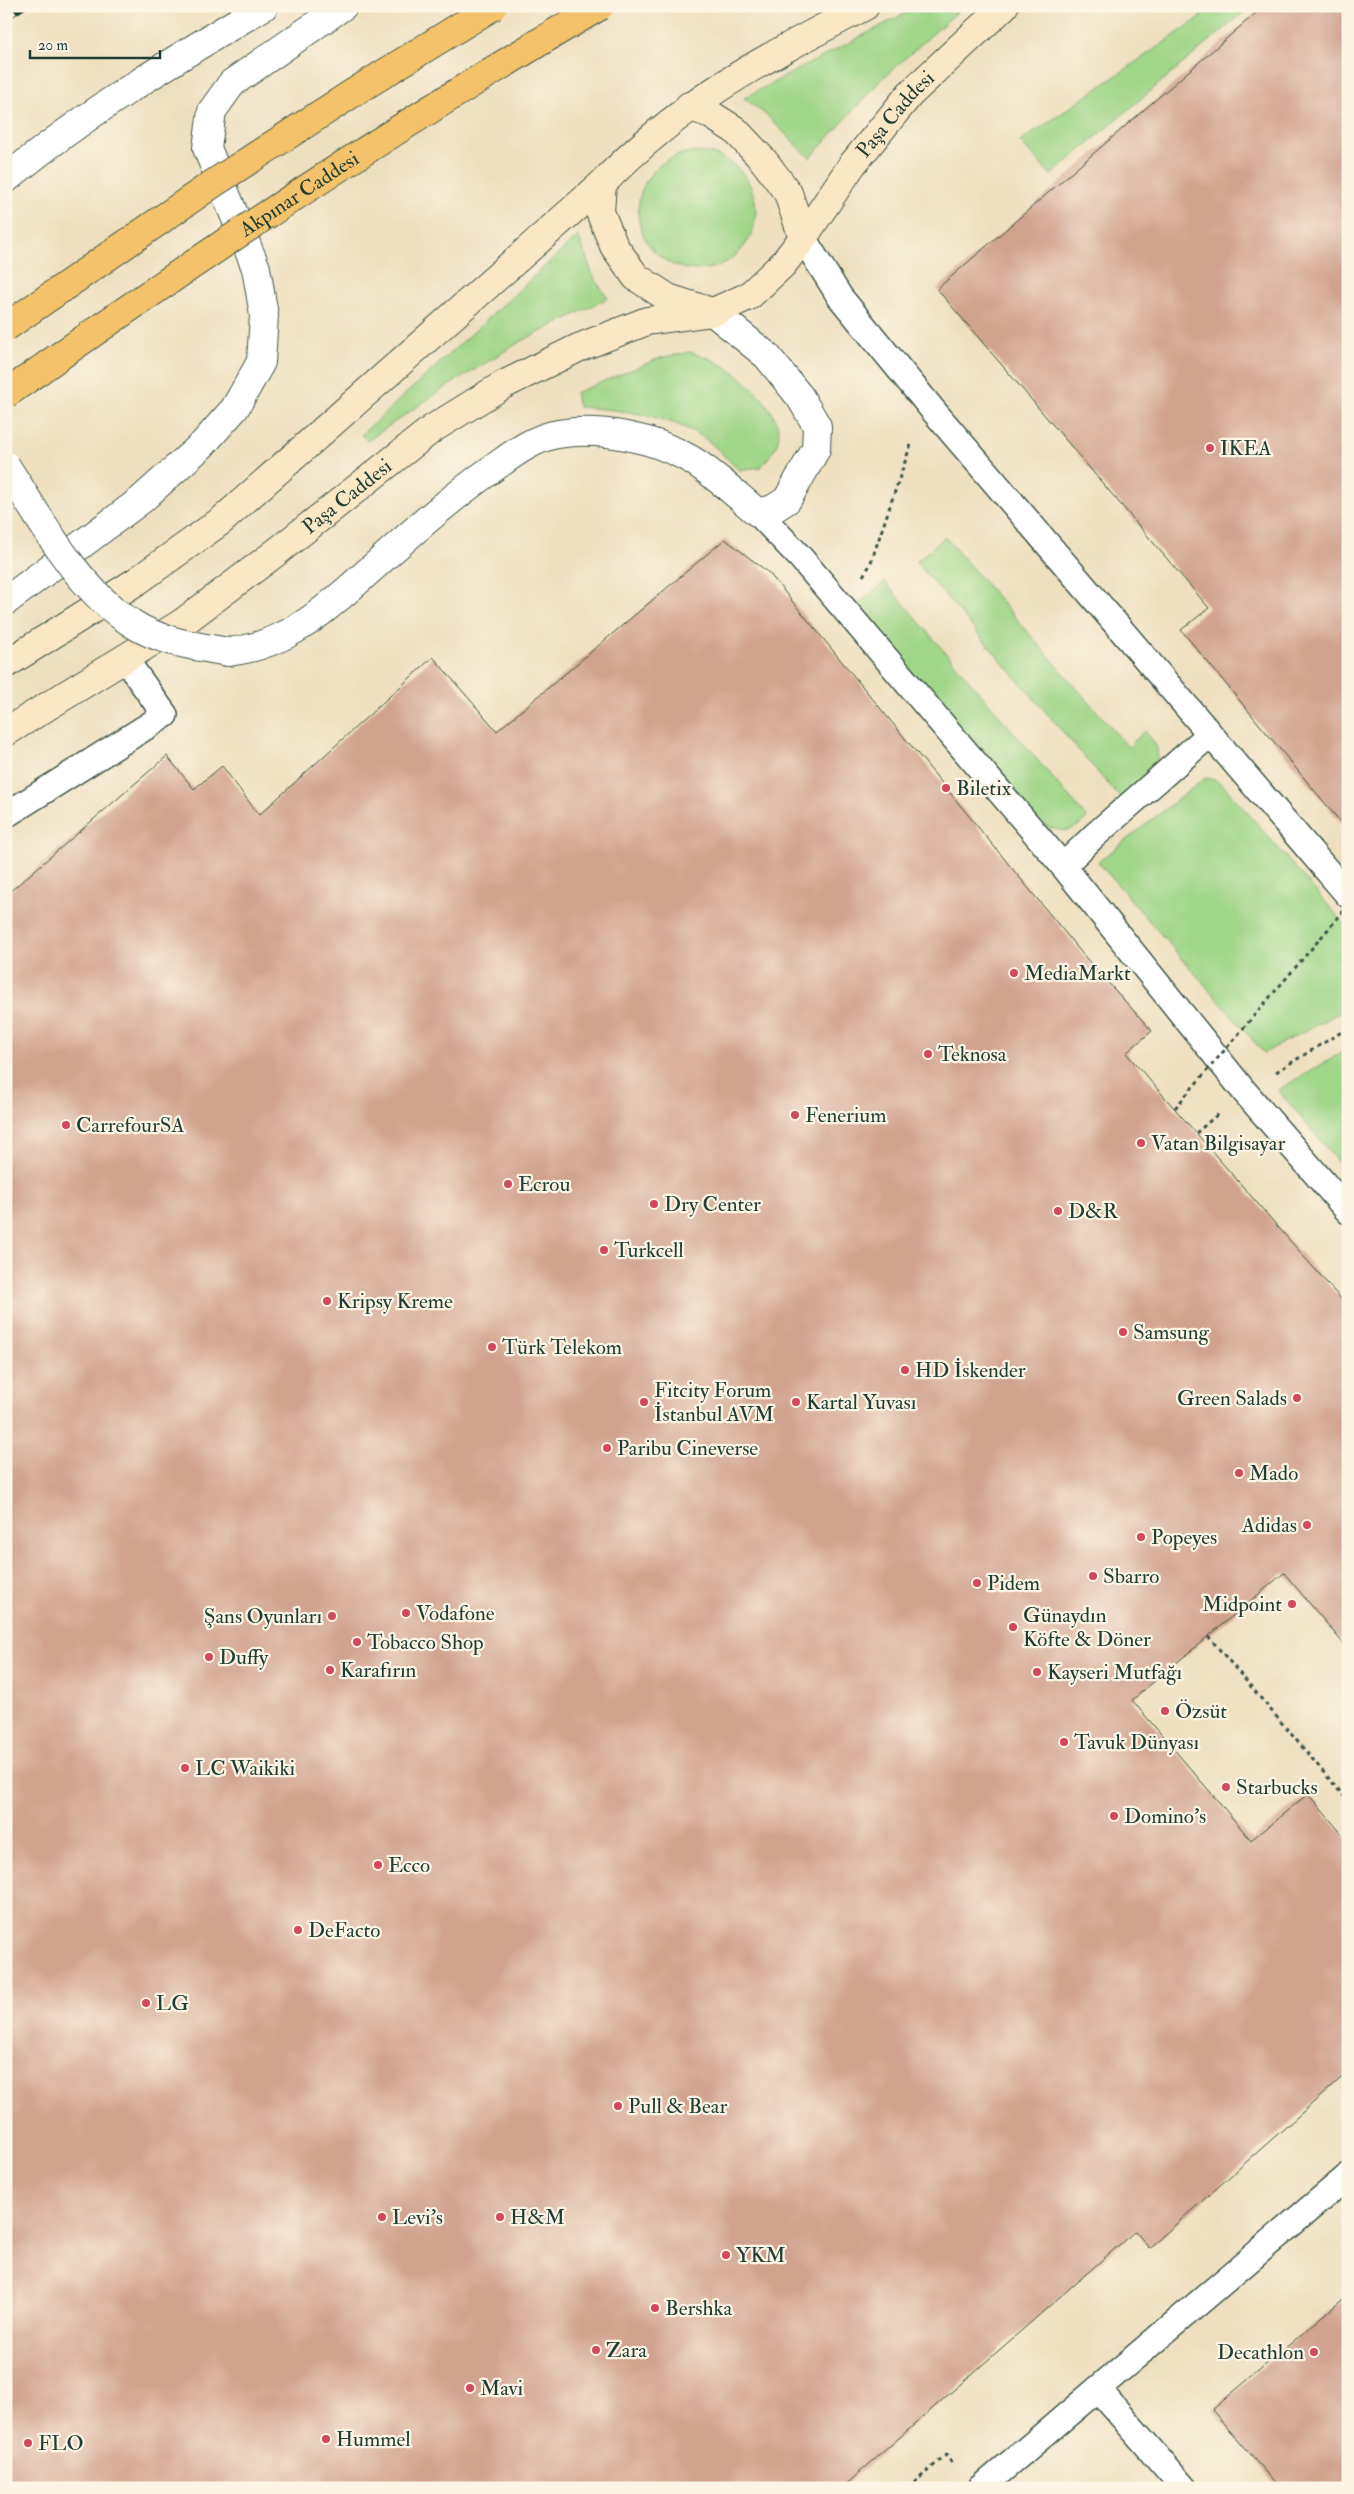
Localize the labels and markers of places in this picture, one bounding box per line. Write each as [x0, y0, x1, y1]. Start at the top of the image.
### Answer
place label: IKEA [1220, 435, 1272, 462]
marker: IKEA [1204, 442, 1216, 454]
place label: Biletix [956, 775, 1012, 802]
marker: Biletix [940, 782, 952, 794]
place label: MediaMarkt [1024, 960, 1131, 987]
marker: MediaMarkt [1008, 967, 1020, 979]
place label: Teknosa [938, 1041, 1007, 1068]
marker: Teknosa [922, 1048, 934, 1060]
place label: Fenerium [805, 1102, 887, 1129]
marker: Fenerium [789, 1109, 801, 1121]
place label: CarrefourSA [76, 1112, 185, 1139]
marker: CarrefourSA [60, 1119, 72, 1131]
place label: Vatan Bilgisayar [1151, 1130, 1285, 1157]
marker: Vatan Bilgisayar [1135, 1137, 1147, 1149]
place label: Ecrou [518, 1171, 570, 1198]
marker: Ecrou [502, 1178, 514, 1190]
place label: Dry Center [664, 1191, 761, 1218]
marker: Dry Center [648, 1198, 660, 1210]
place label: D&R [1068, 1198, 1119, 1225]
marker: D&R [1052, 1205, 1064, 1217]
place label: Turkcell [614, 1237, 684, 1264]
marker: Turkcell [598, 1244, 610, 1256]
place label: Kripsy Kreme [337, 1288, 453, 1315]
marker: Kripsy Kreme [321, 1295, 333, 1307]
place label: Samsung [1133, 1319, 1210, 1346]
marker: Samsung [1117, 1326, 1129, 1338]
place label: Türk Telekom [502, 1334, 622, 1361]
marker: Türk Telekom [486, 1341, 498, 1353]
place label: HD İskender [915, 1357, 1026, 1384]
marker: HD İskender [899, 1364, 911, 1376]
place label: Fitcity Forum İstanbul AVM [654, 1377, 774, 1428]
place label: Green Salads [1177, 1385, 1287, 1412]
place label: Kartal Yuvası [806, 1389, 917, 1416]
marker: Green Salads [1291, 1392, 1303, 1404]
marker: Fitcity Forum İstanbul AVM [638, 1396, 650, 1408]
marker: Kartal Yuvası [790, 1396, 802, 1408]
place label: Paribu Cineverse [617, 1435, 758, 1462]
marker: Paribu Cineverse [601, 1442, 613, 1454]
place label: Mado [1249, 1460, 1298, 1487]
marker: Mado [1233, 1467, 1245, 1479]
place label: Adidas [1241, 1512, 1297, 1539]
marker: Adidas [1301, 1519, 1313, 1531]
place label: Popeyes [1151, 1524, 1217, 1551]
marker: Popeyes [1135, 1531, 1147, 1543]
place label: Sbarro [1103, 1563, 1159, 1590]
place label: Pidem [987, 1570, 1040, 1597]
marker: Sbarro [1087, 1570, 1099, 1582]
marker: Pidem [971, 1577, 983, 1589]
place label: Midpoint [1202, 1591, 1282, 1618]
marker: Midpoint [1286, 1598, 1298, 1610]
place label: Vodafone [416, 1600, 495, 1627]
place label: Günaydın Köfte & Döner [1023, 1602, 1151, 1653]
place label: Şans Oyunları [204, 1603, 322, 1630]
marker: Vodafone [400, 1607, 412, 1619]
marker: Şans Oyunları [326, 1610, 338, 1622]
marker: Günaydın Köfte & Döner [1007, 1621, 1019, 1633]
place label: Tobacco Shop [367, 1629, 484, 1656]
marker: Tobacco Shop [351, 1636, 363, 1648]
place label: Duffy [219, 1644, 269, 1671]
marker: Duffy [203, 1651, 215, 1663]
place label: Karafırın [340, 1657, 417, 1684]
place label: Kayseri Mutfağı [1047, 1659, 1183, 1686]
marker: Karafırın [324, 1664, 336, 1676]
marker: Kayseri Mutfağı [1031, 1666, 1043, 1678]
place label: Özsüt [1175, 1698, 1227, 1725]
marker: Özsüt [1159, 1705, 1171, 1717]
place label: Tavuk Dünyası [1074, 1729, 1200, 1756]
marker: Tavuk Dünyası [1058, 1736, 1070, 1748]
place label: LC Waikiki [195, 1755, 295, 1782]
marker: LC Waikiki [179, 1762, 191, 1774]
place label: Starbucks [1236, 1774, 1318, 1801]
marker: Starbucks [1220, 1781, 1232, 1793]
place label: Domino's [1124, 1803, 1206, 1830]
marker: Domino's [1108, 1810, 1120, 1822]
place label: Ecco [388, 1852, 430, 1879]
marker: Ecco [372, 1859, 384, 1871]
place label: DeFacto [308, 1917, 380, 1944]
marker: DeFacto [292, 1924, 304, 1936]
place label: LG [156, 1990, 189, 2017]
marker: LG [140, 1997, 152, 2009]
place label: Pull & Bear [628, 2093, 727, 2120]
marker: Pull & Bear [612, 2100, 624, 2112]
place label: Levi's [392, 2204, 443, 2231]
place label: H&M [510, 2204, 565, 2231]
marker: Levi's [376, 2211, 388, 2223]
marker: H&M [494, 2211, 506, 2223]
place label: YKM [736, 2242, 786, 2269]
marker: YKM [720, 2249, 732, 2261]
place label: Bershka [665, 2295, 732, 2322]
marker: Bershka [649, 2302, 661, 2314]
place label: Zara [606, 2337, 647, 2364]
place label: Decathlon [1217, 2339, 1304, 2366]
marker: Zara [590, 2344, 602, 2356]
marker: Decathlon [1308, 2346, 1320, 2358]
place label: Mavi [480, 2375, 524, 2402]
marker: Mavi [464, 2382, 476, 2394]
place label: Hummel [336, 2426, 411, 2453]
place label: FLO [38, 2430, 84, 2457]
marker: Hummel [320, 2433, 332, 2445]
marker: FLO [22, 2437, 34, 2449]

